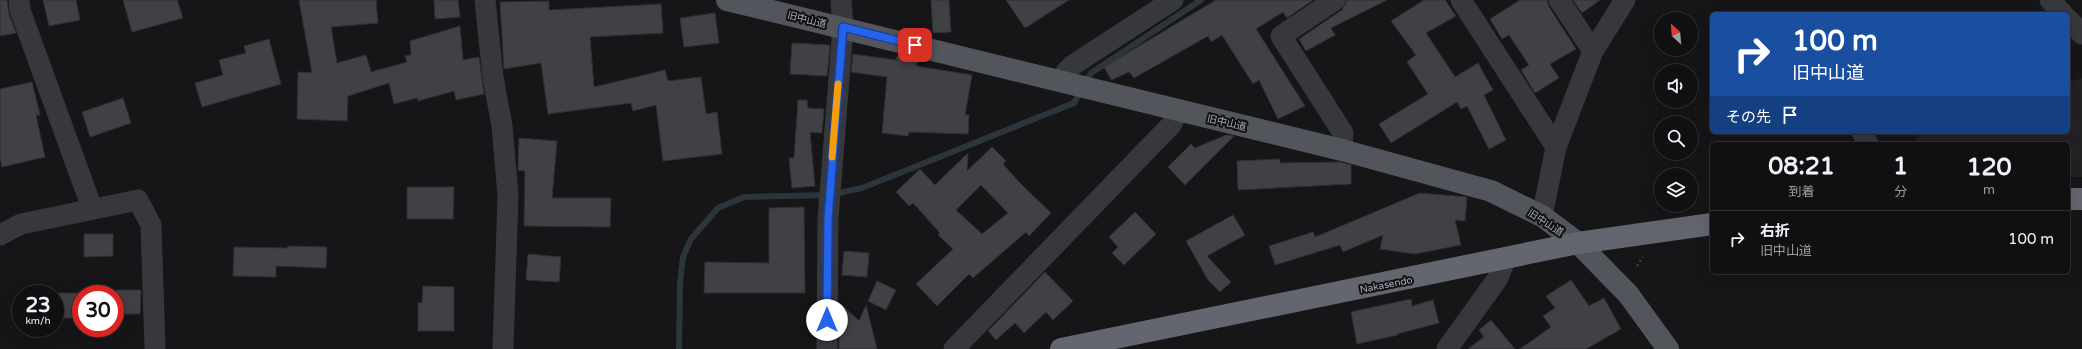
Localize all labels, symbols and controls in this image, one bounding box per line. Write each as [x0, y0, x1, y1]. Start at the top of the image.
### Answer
street label: 旧中山道 [786, 9, 828, 31]
north arrow [1654, 12, 1698, 56]
map controls [1654, 12, 1698, 212]
text: 100 m [1792, 24, 1878, 58]
pin [898, 28, 932, 62]
icon: right [1726, 28, 1778, 80]
icon: arrive [904, 34, 926, 56]
text: 旧中山道 [1792, 62, 1864, 84]
button: sound [1654, 64, 1698, 108]
icon: arrive [1779, 104, 1801, 126]
text: その先 [1726, 108, 1771, 126]
street label: 旧中山道 [1206, 113, 1248, 133]
button: search [1654, 116, 1698, 160]
text: 08:21 [1768, 152, 1835, 181]
text: 1 [1893, 152, 1908, 181]
text: 120 [1966, 153, 2012, 182]
button: layers [1654, 168, 1698, 212]
text: m [1983, 182, 1995, 198]
text: 到着 [1789, 184, 1815, 200]
text: 分 [1894, 184, 1907, 200]
street label: 旧中山道 [1525, 207, 1565, 239]
text: 右折 [1760, 222, 1790, 240]
icon: right [1726, 228, 1748, 250]
text: 100 m [2008, 230, 2054, 248]
text: 旧中山道 [1760, 243, 1812, 259]
street label: Nakasendo [1359, 274, 1414, 296]
speed limit sign: 30 [72, 285, 124, 337]
text: 23 [25, 294, 51, 318]
position arrow [806, 299, 848, 341]
text: km/h [25, 315, 51, 327]

